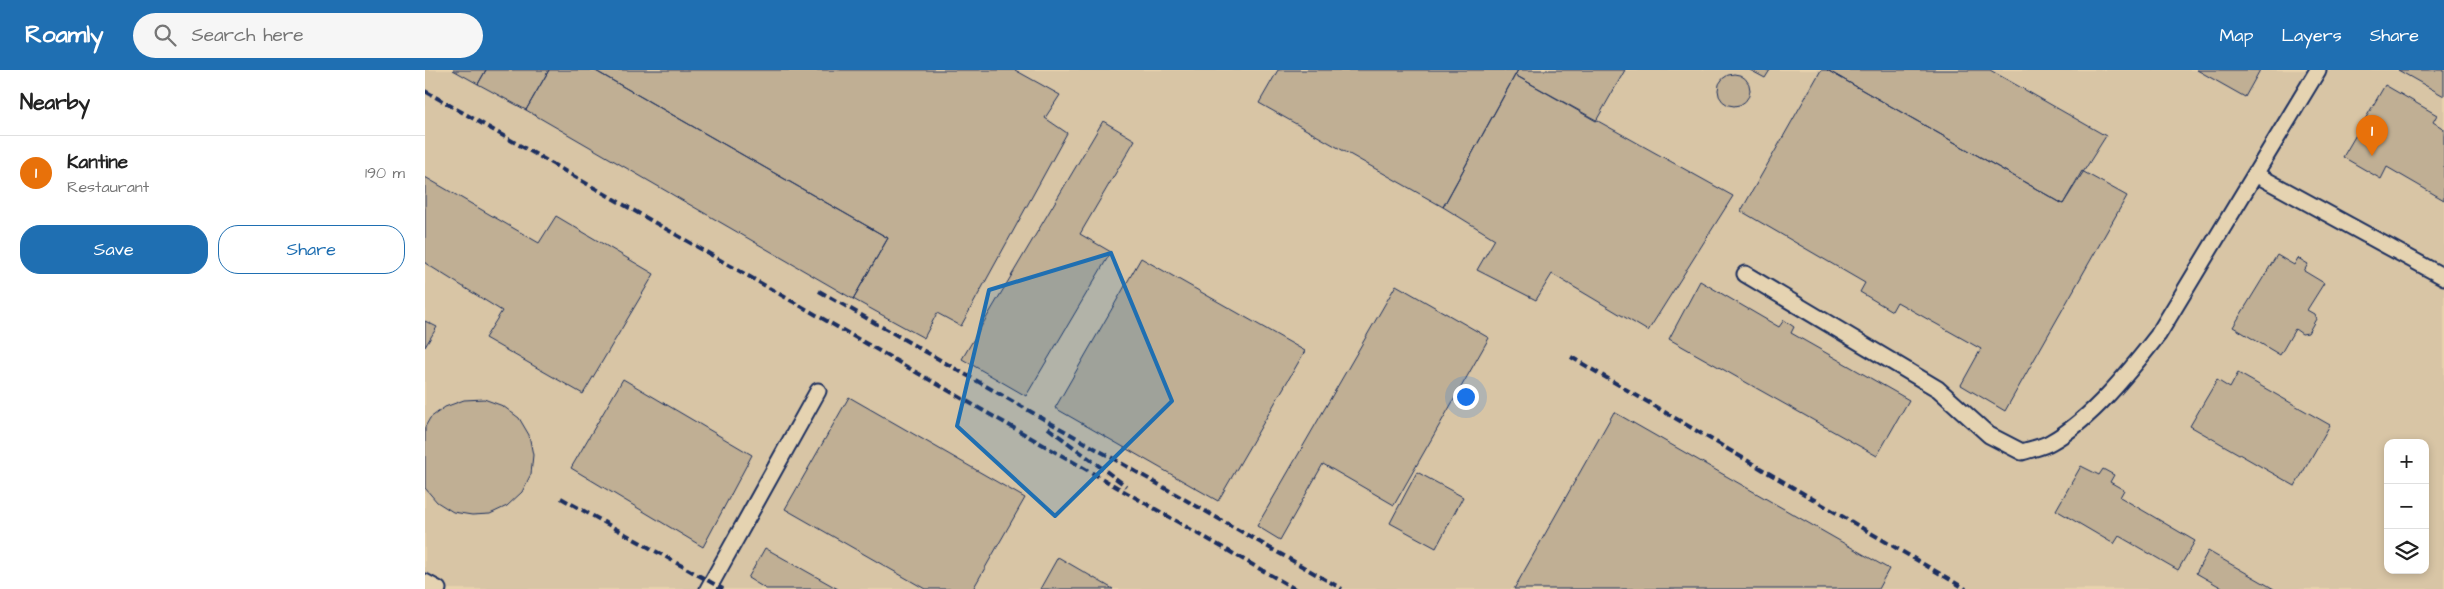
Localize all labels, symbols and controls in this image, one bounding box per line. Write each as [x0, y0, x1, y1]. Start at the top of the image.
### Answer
search box [133, 13, 483, 58]
text: Roamly [25, 18, 103, 52]
icon: search [151, 21, 179, 49]
text: Search here [191, 22, 304, 49]
text: Map [2219, 23, 2253, 48]
text: Layers [2281, 23, 2342, 48]
text: Share [2370, 23, 2419, 48]
text: Nearby [20, 88, 90, 117]
pin: 1 [2356, 115, 2388, 156]
text: Kantine [67, 149, 128, 176]
text: 1 [35, 162, 37, 184]
text: 190 m [365, 162, 405, 184]
text: Restaurant [67, 176, 149, 198]
button: Save [20, 225, 208, 274]
button: Share [218, 225, 405, 274]
your location [1453, 384, 1479, 410]
map controls [2384, 439, 2429, 574]
button: + [2384, 439, 2429, 484]
button: − [2384, 484, 2429, 529]
button: layers [2384, 529, 2429, 574]

